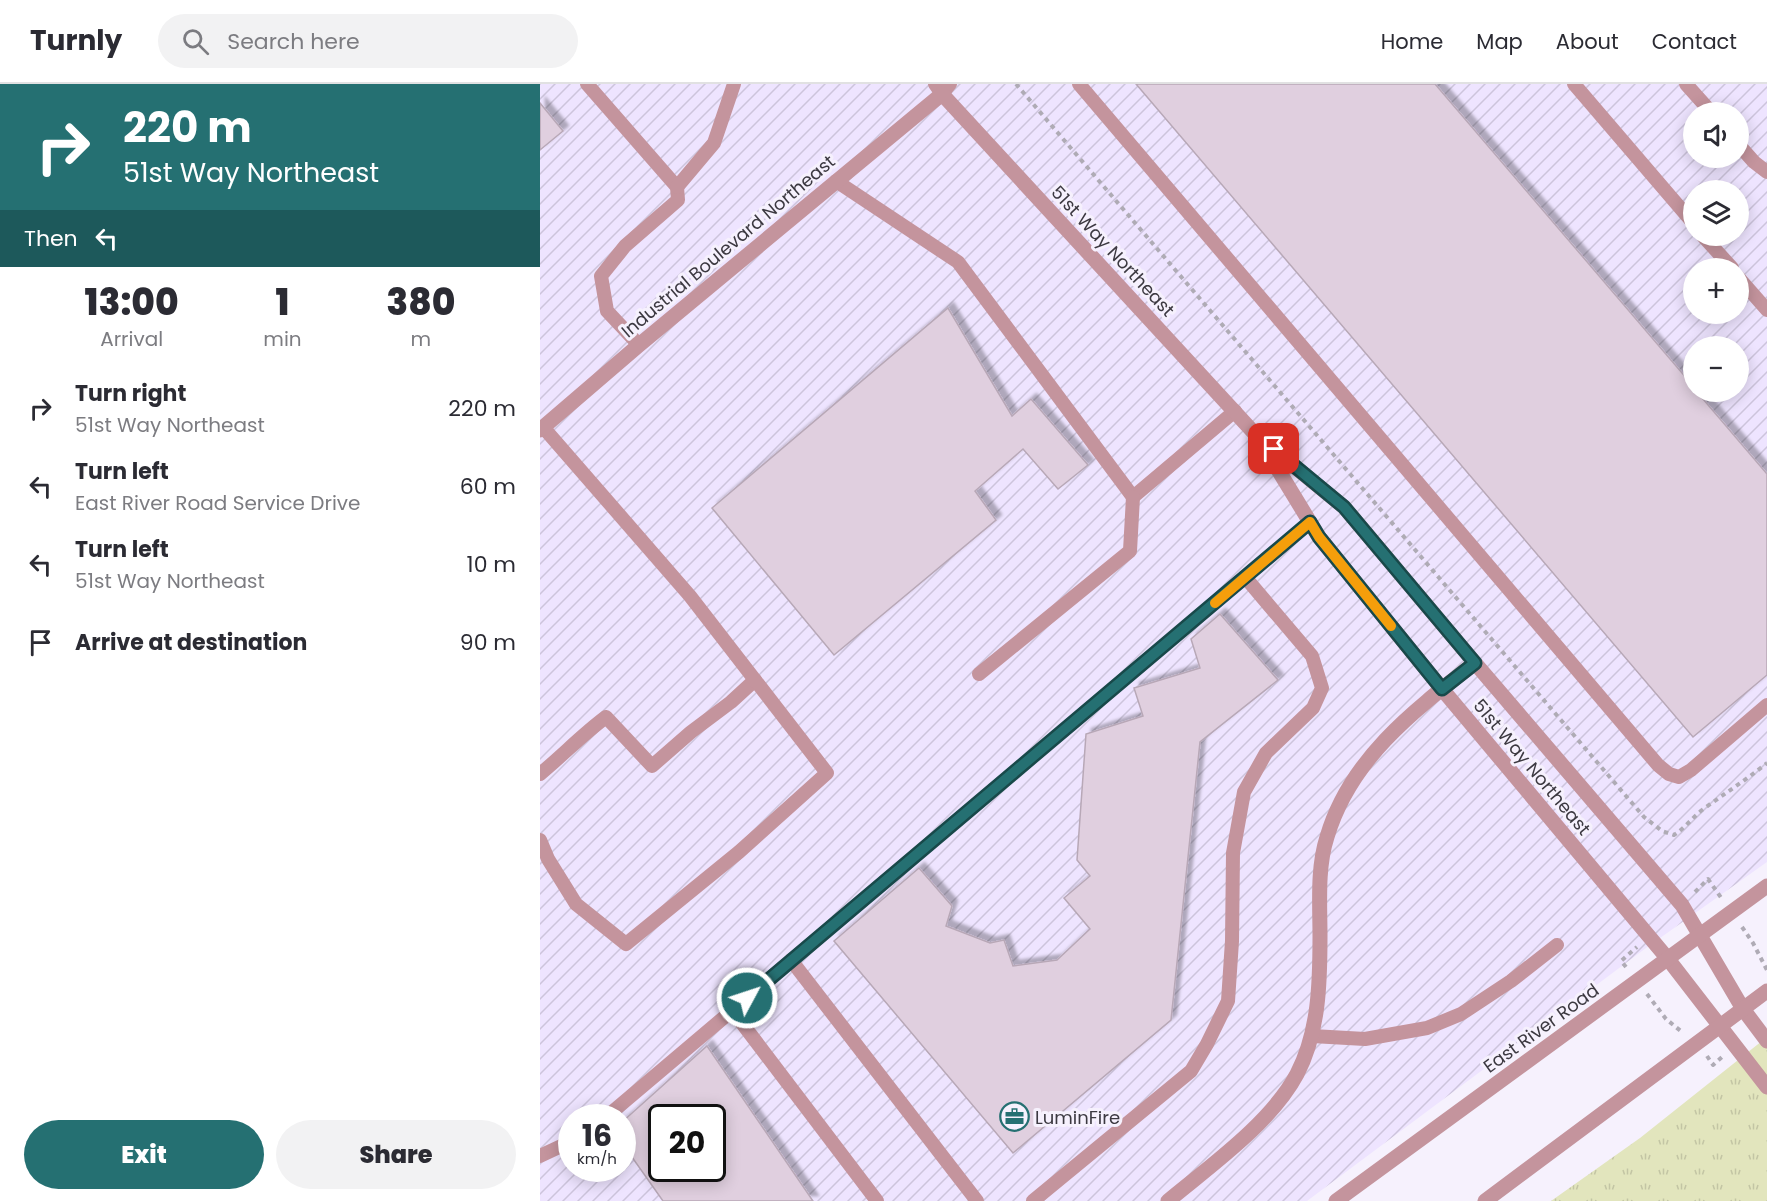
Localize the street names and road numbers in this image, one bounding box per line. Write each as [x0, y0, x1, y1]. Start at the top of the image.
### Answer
street label: Industrial Boulevard Northeast [616, 149, 840, 343]
street label: 51st Way Northeast [1046, 180, 1180, 322]
street label: 51st Way Northeast [1468, 694, 1596, 840]
street label: East River Road [1478, 978, 1604, 1078]

